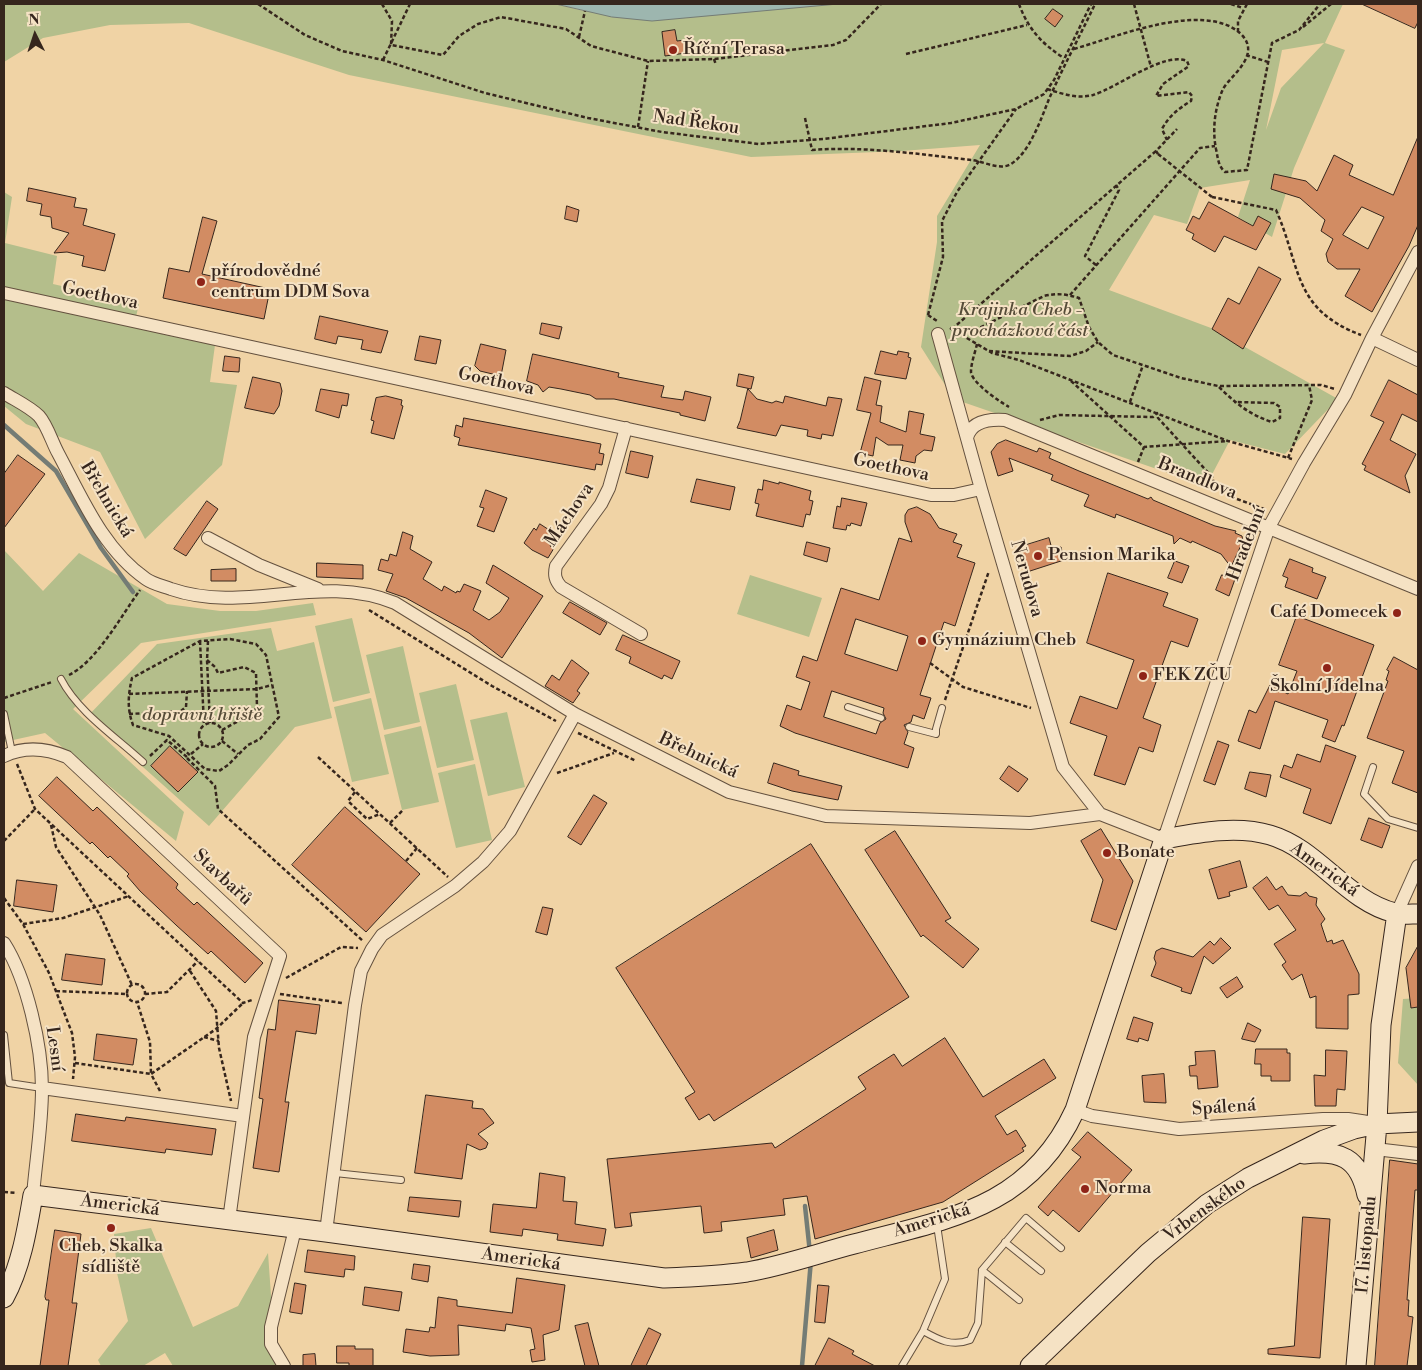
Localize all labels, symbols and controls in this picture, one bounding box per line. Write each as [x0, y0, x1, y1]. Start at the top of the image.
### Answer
north arrow [10, 10, 60, 60]
text: N [28, 11, 40, 29]
place label: Říční Terasa [683, 39, 785, 61]
marker: Říční Terasa [667, 44, 679, 56]
street label: Nad Řekou [651, 106, 741, 140]
place label: přírodovědné centrum DDM Sova [211, 261, 370, 304]
marker: přírodovědné centrum DDM Sova [195, 276, 207, 288]
street label: Goethova [60, 277, 140, 315]
park label: Krajinka Cheb - procházková část [952, 300, 1088, 342]
street label: Goethova [456, 363, 536, 401]
street label: Goethova [851, 449, 931, 487]
street label: Brandlova [1154, 453, 1240, 505]
street label: Břehnická [75, 458, 137, 542]
street label: Máchova [541, 479, 599, 551]
street label: Hradební [1223, 504, 1271, 584]
street label: Nerudova [1005, 538, 1047, 620]
place label: Pension Marika [1048, 545, 1176, 567]
marker: Pension Marika [1032, 550, 1044, 562]
place label: Café Domecek [1270, 602, 1387, 624]
marker: Café Domecek [1391, 607, 1403, 619]
place label: Gymnázium Cheb [932, 630, 1076, 652]
marker: Gymnázium Cheb [916, 635, 928, 647]
marker: Školní Jídelna [1321, 662, 1333, 674]
place label: FEK ZČU [1153, 665, 1231, 687]
marker: FEK ZČU [1137, 670, 1149, 682]
place label: Školní Jídelna [1270, 676, 1384, 698]
park label: dopravní hřiště [142, 705, 262, 727]
street label: Břehnická [655, 728, 741, 784]
street label: Americká [1286, 838, 1362, 902]
place label: Bonate [1117, 842, 1175, 864]
street label: Stavbařů [188, 845, 256, 911]
marker: Bonate [1101, 847, 1113, 859]
street label: Lesní [40, 1025, 68, 1073]
street label: Spálená [1191, 1095, 1257, 1121]
street label: Vrbenského [1160, 1173, 1250, 1247]
place label: Norma [1095, 1178, 1151, 1200]
marker: Norma [1079, 1183, 1091, 1195]
street label: Americká [79, 1190, 161, 1222]
street label: 17. listopadu [1352, 1195, 1382, 1295]
street label: Americká [891, 1199, 973, 1243]
marker: Cheb, Skalka sídliště [105, 1222, 117, 1234]
place label: Cheb, Skalka sídliště [59, 1236, 163, 1278]
street label: Americká [480, 1244, 562, 1276]

